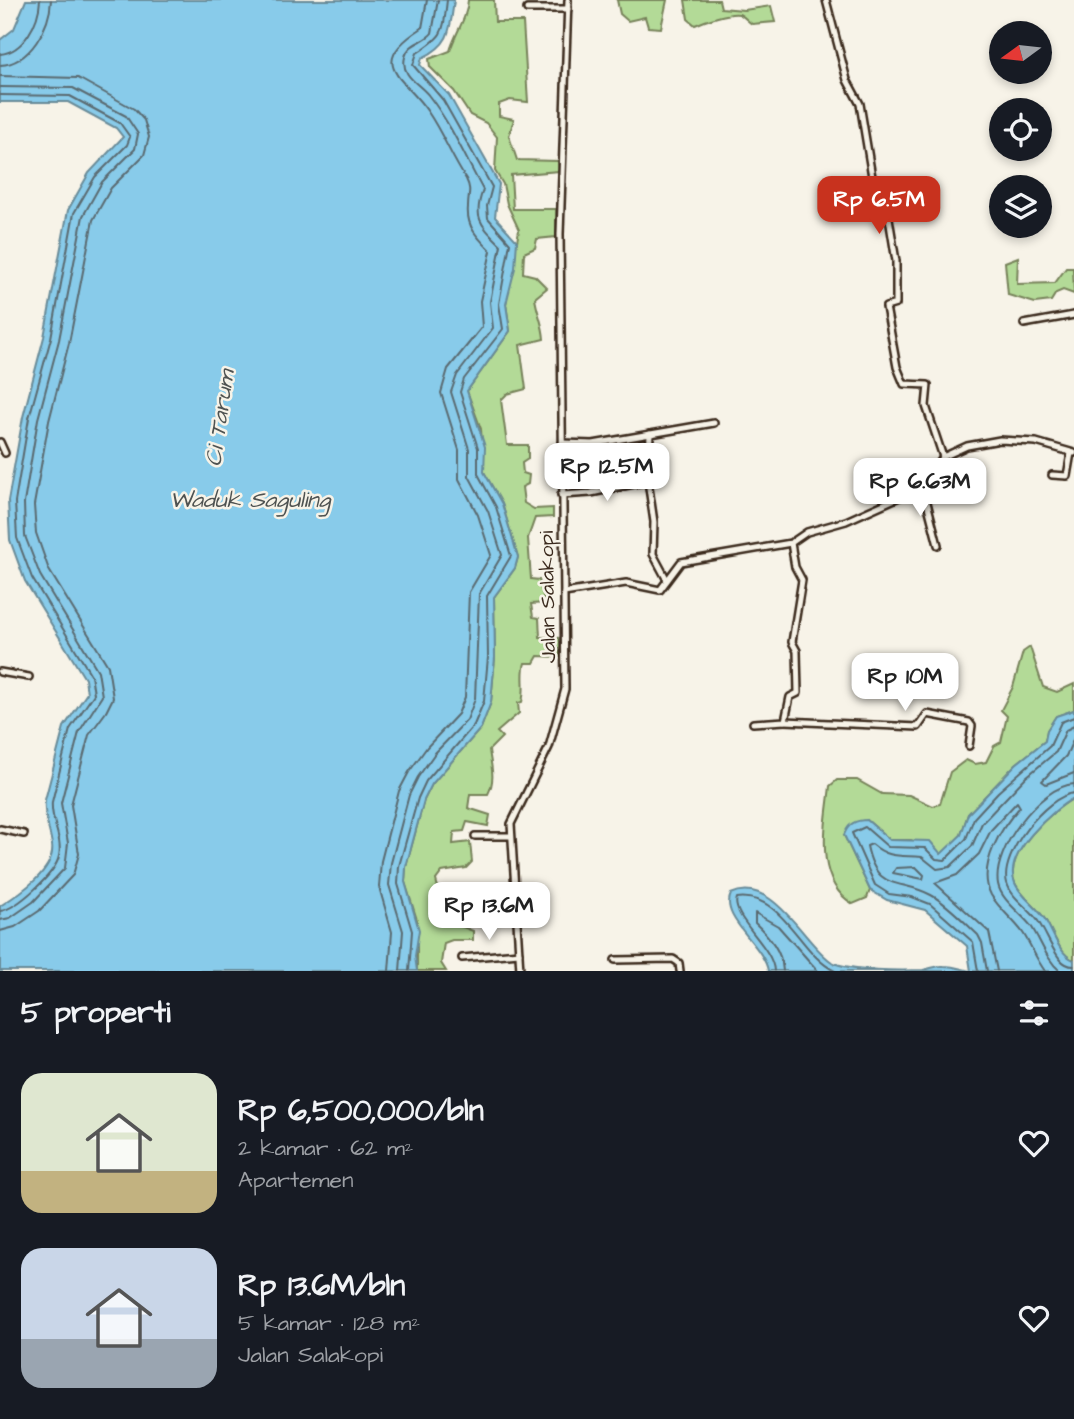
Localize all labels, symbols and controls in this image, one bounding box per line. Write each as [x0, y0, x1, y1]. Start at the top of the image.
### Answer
north arrow [989, 21, 1052, 84]
map controls [989, 21, 1052, 238]
button: locate [989, 98, 1052, 161]
button: layers [989, 175, 1052, 238]
pin: Rp 6.5M [814, 176, 944, 236]
text: Rp 6.5M [833, 183, 925, 215]
water label: Ci Tarum [197, 366, 243, 469]
pin: Rp 12.5M [535, 444, 679, 503]
text: Rp 12.5M [560, 450, 654, 482]
pin: Rp 6.63M [848, 458, 992, 518]
text: Rp 6.63M [869, 465, 971, 497]
water label: Waduk Saguling [170, 484, 331, 517]
street label: Jalan Salakopi [532, 531, 564, 663]
pin: Rp 10M [848, 654, 962, 713]
text: Rp 10M [868, 660, 942, 692]
pin: Rp 13.6M [417, 883, 561, 942]
text: Rp 13.6M [444, 889, 534, 921]
text: 5 properti [21, 992, 171, 1034]
icon: filters [1015, 994, 1053, 1032]
text: Rp 6,500,000/bln [238, 1090, 484, 1132]
icon: home [77, 1101, 161, 1185]
icon: heart [1015, 1124, 1053, 1162]
text: 2 kamar · 62 m² [238, 1132, 413, 1164]
text: Apartemen [238, 1164, 354, 1196]
text: Rp 13.6M/bln [238, 1265, 405, 1307]
icon: home [77, 1276, 161, 1360]
icon: heart [1015, 1299, 1053, 1337]
text: 5 kamar · 128 m² [238, 1307, 420, 1339]
text: Jalan Salakopi [238, 1339, 383, 1371]

